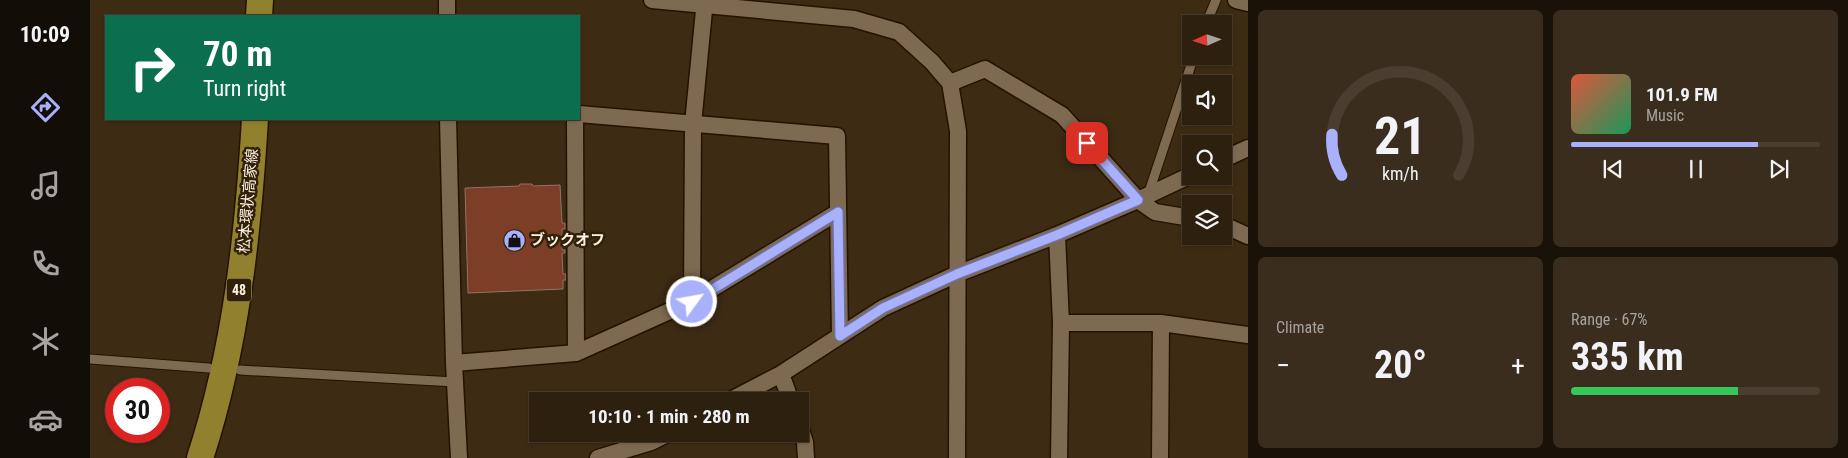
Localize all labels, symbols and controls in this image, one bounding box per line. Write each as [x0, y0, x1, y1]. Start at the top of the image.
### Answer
north arrow [1182, 15, 1232, 65]
map controls [1182, 15, 1232, 245]
text: 10:09 [20, 22, 70, 47]
text: 70 m [203, 34, 272, 75]
icon: right [120, 35, 185, 100]
button: sound [1182, 75, 1232, 125]
text: Turn right [203, 76, 286, 101]
text: 101.9 FM [1646, 83, 1718, 106]
icon: directions [28, 90, 63, 125]
text: 21 [1374, 106, 1427, 167]
text: Music [1646, 106, 1684, 125]
pin [1066, 122, 1108, 164]
icon: arrive [1073, 129, 1101, 157]
button: search [1182, 135, 1232, 185]
street label: 松本環状高家線 [234, 148, 262, 254]
icon: previous [1599, 155, 1627, 183]
icon: pause [1682, 155, 1710, 183]
icon: next [1765, 155, 1793, 183]
text: km/h [1382, 163, 1419, 184]
icon: music [28, 168, 63, 203]
button: layers [1182, 195, 1232, 245]
shop icon: ブックオフ [502, 228, 526, 252]
place label: ブックオフ [530, 231, 605, 249]
icon: phone [28, 246, 63, 281]
position arrow [665, 275, 717, 327]
road number: 48 [226, 278, 252, 302]
text: Range · 67% [1571, 310, 1647, 329]
text: Climate [1276, 318, 1324, 337]
icon: climate [28, 324, 63, 359]
text: 335 km [1571, 335, 1684, 379]
text: 20° [1374, 343, 1427, 387]
text: − [1276, 349, 1290, 382]
text: + [1511, 349, 1525, 382]
speed limit sign: 30 [105, 378, 170, 443]
icon: car [28, 402, 63, 437]
text: 10:10 · 1 min · 280 m [588, 405, 750, 428]

